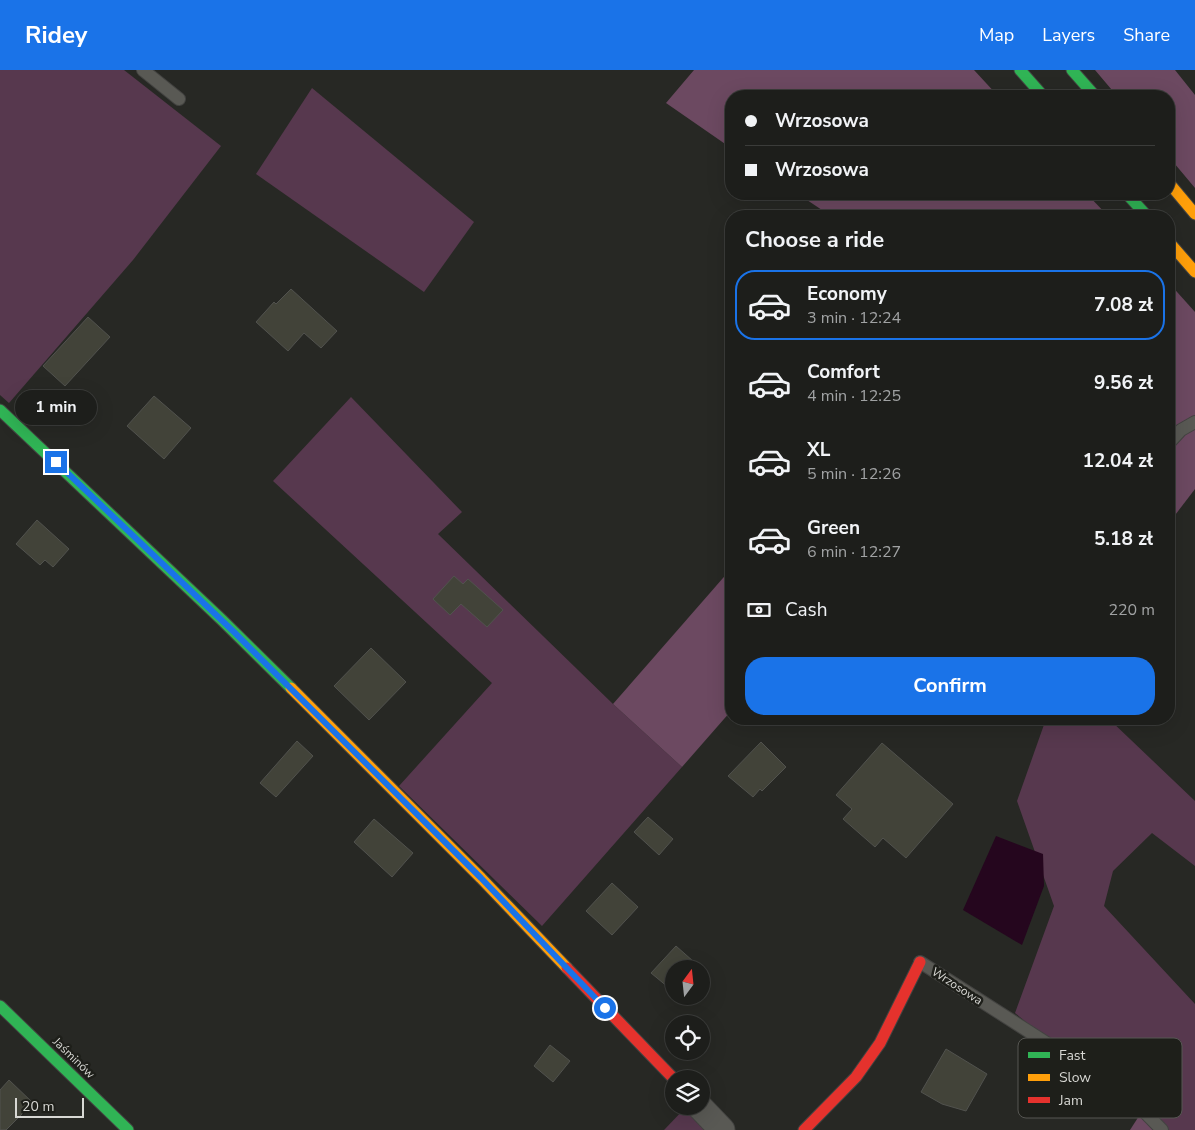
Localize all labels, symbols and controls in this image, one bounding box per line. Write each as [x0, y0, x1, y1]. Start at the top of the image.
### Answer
text: Ridey [25, 19, 87, 51]
text: Map [979, 23, 1014, 47]
text: Layers [1042, 23, 1095, 47]
text: Share [1123, 23, 1170, 47]
text: Wrzosowa [775, 108, 869, 134]
text: Wrzosowa [775, 157, 869, 183]
text: Choose a ride [745, 225, 884, 255]
text: Economy [807, 281, 887, 307]
icon: car [747, 283, 792, 328]
text: 7.08 zł [1094, 292, 1153, 318]
text: 3 min · 12:24 [807, 307, 901, 329]
text: Comfort [807, 359, 880, 385]
icon: car [747, 361, 792, 406]
text: 9.56 zł [1094, 370, 1153, 396]
text: 4 min · 12:25 [807, 385, 901, 407]
callout: 1 min [15, 390, 97, 424]
text: 1 min [35, 396, 77, 418]
text: XL [807, 437, 830, 463]
icon: car [747, 439, 792, 484]
text: 12.04 zł [1082, 448, 1153, 474]
route end [45, 451, 67, 473]
text: 5 min · 12:26 [807, 463, 901, 485]
text: Green [807, 515, 860, 541]
icon: car [747, 517, 792, 562]
text: 5.18 zł [1094, 526, 1153, 552]
text: 6 min · 12:27 [807, 541, 901, 563]
icon: cash [745, 596, 773, 624]
text: Cash [785, 597, 827, 623]
text: 220 m [1108, 599, 1155, 621]
button: Confirm [745, 657, 1155, 715]
north arrow [665, 960, 710, 1005]
map controls [665, 960, 710, 1115]
street label: Wrzosowa [928, 964, 986, 1008]
route start [594, 997, 616, 1019]
button: locate [665, 1015, 710, 1060]
street label: Jaśminów [49, 1033, 98, 1082]
legend [1018, 1038, 1182, 1118]
text: Fast [1059, 1046, 1085, 1065]
text: Slow [1059, 1068, 1091, 1087]
button: layers [665, 1070, 710, 1115]
text: Jam [1058, 1091, 1083, 1110]
scale bar [15, 1095, 84, 1118]
text: 20 m [22, 1097, 54, 1116]

